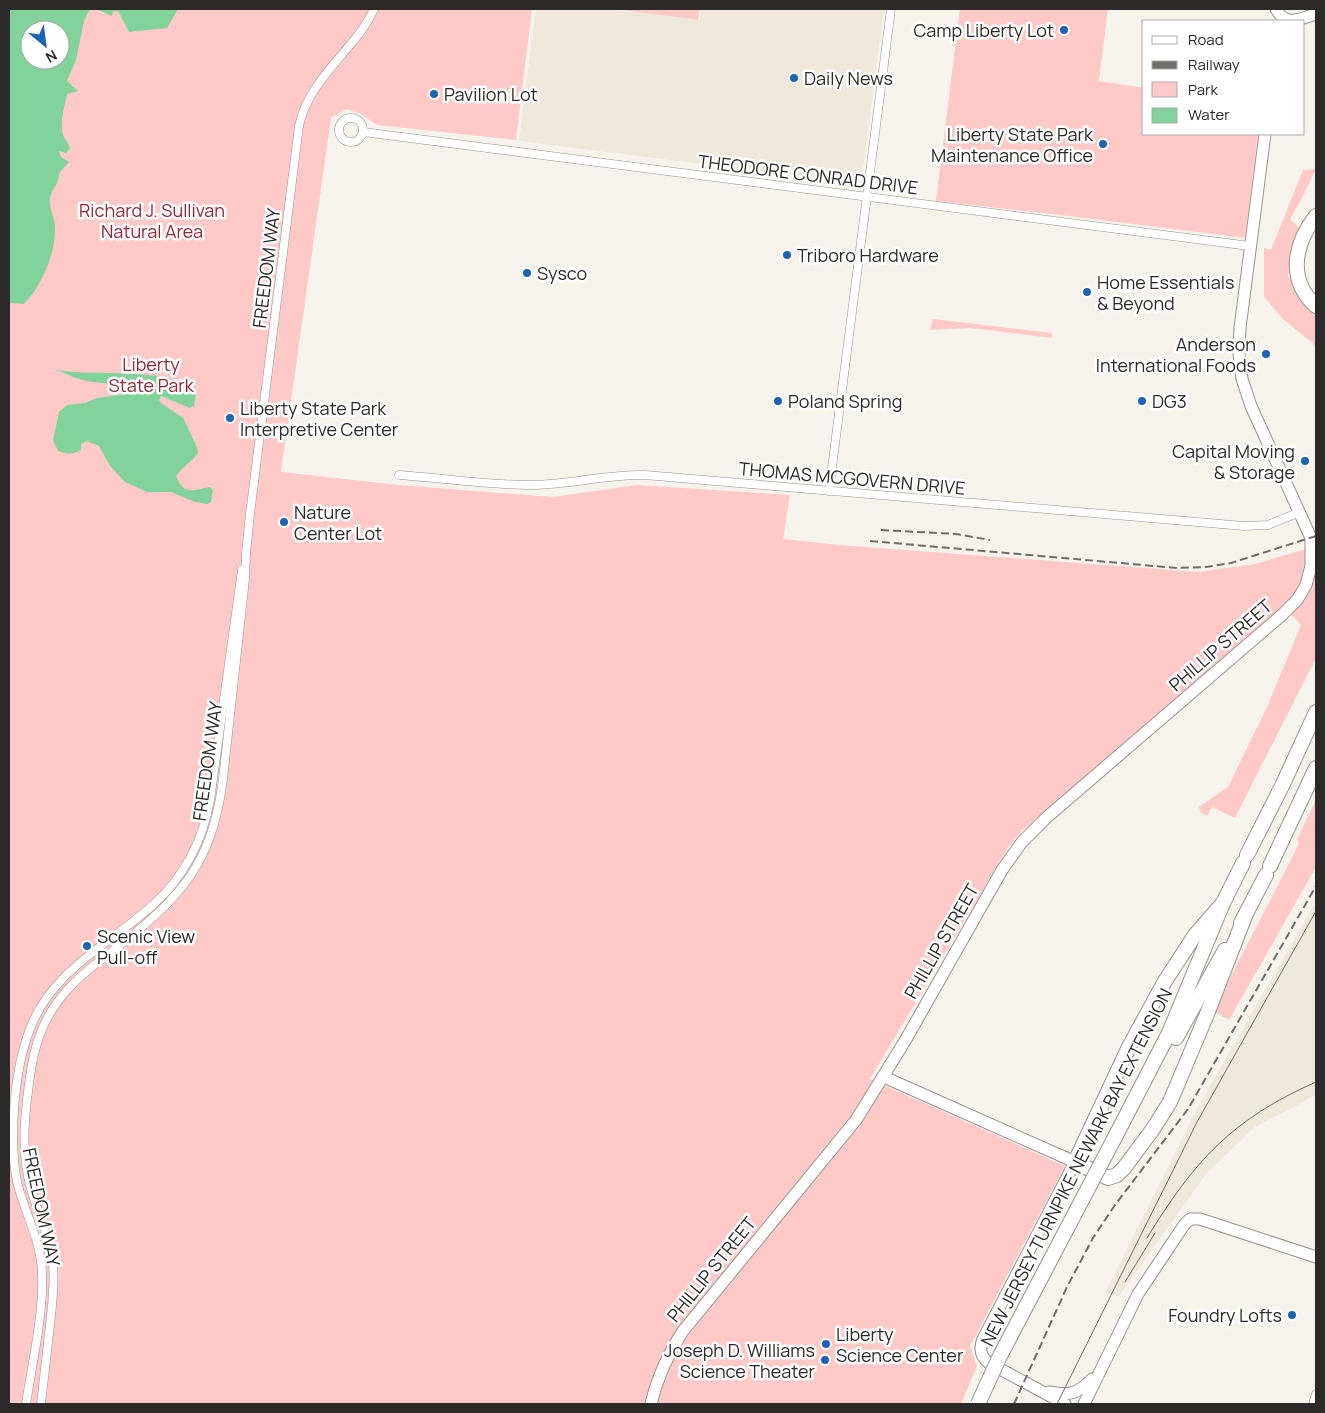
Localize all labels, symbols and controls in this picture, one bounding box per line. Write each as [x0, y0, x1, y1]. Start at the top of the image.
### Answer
place label: Camp Liberty Lot [913, 18, 1054, 42]
north arrow [20, 20, 70, 70]
legend [1142, 20, 1305, 135]
marker: Camp Liberty Lot [1058, 24, 1070, 36]
text: Road [1188, 29, 1224, 50]
text: N [43, 46, 61, 68]
text: Railway [1188, 54, 1240, 75]
place label: Daily News [804, 66, 893, 90]
marker: Daily News [788, 72, 800, 84]
text: Park [1188, 79, 1218, 100]
place label: Pavilion Lot [444, 82, 538, 106]
marker: Pavilion Lot [428, 88, 440, 100]
text: Water [1188, 104, 1230, 125]
place label: Liberty State Park Maintenance Office [931, 122, 1094, 167]
marker: Liberty State Park Maintenance Office [1097, 138, 1109, 150]
street label: THEODORE CONRAD DRIVE [697, 149, 919, 199]
park label: Richard J. Sullivan Natural Area [79, 198, 225, 243]
street label: FREEDOM WAY [247, 206, 285, 329]
place label: Triboro Hardware [797, 243, 939, 267]
marker: Triboro Hardware [781, 249, 793, 261]
place label: Sysco [537, 261, 587, 285]
marker: Sysco [521, 267, 533, 279]
place label: Home Essentials & Beyond [1097, 270, 1234, 315]
marker: Home Essentials & Beyond [1081, 286, 1093, 298]
place label: Anderson International Foods [1096, 332, 1256, 377]
marker: Anderson International Foods [1260, 348, 1272, 360]
park label: Liberty State Park [108, 352, 195, 397]
place label: Poland Spring [788, 389, 902, 413]
place label: DG3 [1152, 389, 1187, 413]
marker: Poland Spring [772, 395, 784, 407]
marker: DG3 [1136, 395, 1148, 407]
place label: Liberty State Park Interpretive Center [240, 396, 399, 441]
marker: Liberty State Park Interpretive Center [224, 412, 236, 424]
place label: Capital Moving & Storage [1172, 439, 1295, 484]
marker: Capital Moving & Storage [1299, 455, 1311, 467]
street label: THOMAS MCGOVERN DRIVE [738, 456, 966, 500]
place label: Nature Center Lot [294, 500, 382, 545]
marker: Nature Center Lot [278, 516, 290, 528]
street label: PHILLIP STREET [1163, 593, 1277, 696]
street label: FREEDOM WAY [187, 699, 227, 822]
street label: PHILLIP STREET [898, 879, 984, 1003]
place label: Scenic View Pull-off [97, 924, 195, 969]
marker: Scenic View Pull-off [81, 940, 93, 952]
street label: NEW JERSEY TURNPIKE NEWARK BAY EXTENSION [975, 984, 1177, 1350]
street label: FREEDOM WAY [18, 1145, 66, 1269]
street label: PHILLIP STREET [661, 1211, 761, 1327]
place label: Foundry Lofts [1168, 1303, 1282, 1327]
marker: Foundry Lofts [1286, 1309, 1298, 1321]
place label: Liberty Science Center [836, 1322, 964, 1367]
place label: Joseph D. Williams Science Theater [664, 1338, 816, 1383]
marker: Liberty Science Center [820, 1338, 832, 1350]
marker: Joseph D. Williams Science Theater [819, 1354, 831, 1366]

